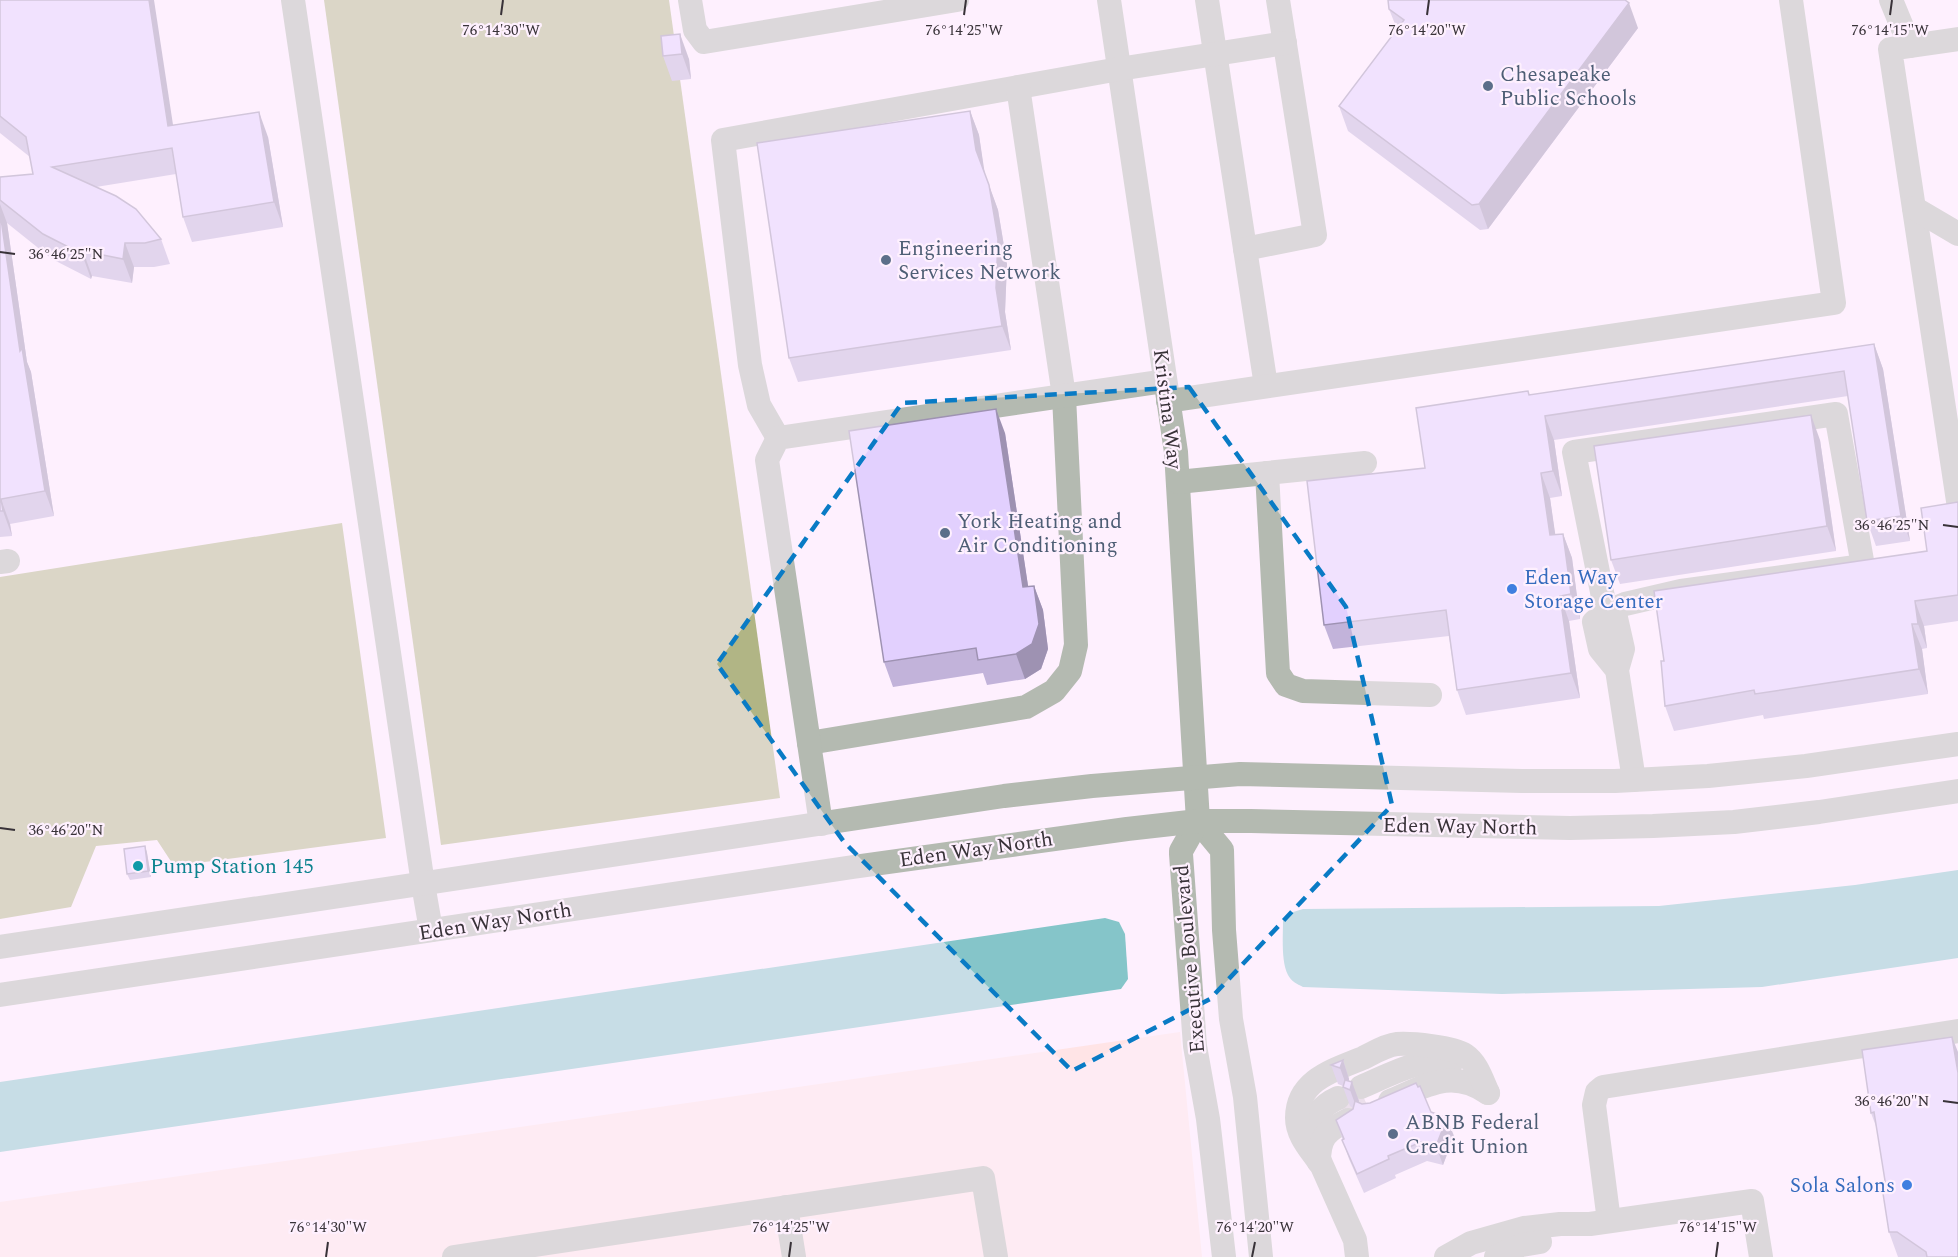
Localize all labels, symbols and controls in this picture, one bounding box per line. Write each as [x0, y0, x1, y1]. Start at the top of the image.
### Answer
text: 76°14'30"W [462, 19, 540, 42]
text: 76°14'25"W [925, 19, 1003, 42]
text: 76°14'20"W [1388, 19, 1466, 42]
text: 76°14'15"W [1851, 19, 1929, 42]
place label: Chesapeake Public Schools [1500, 59, 1637, 115]
marker: Chesapeake Public Schools [1481, 79, 1495, 93]
place label: Engineering Services Network [898, 233, 1061, 289]
text: 36°46'25"N [29, 243, 104, 266]
marker: Engineering Services Network [879, 253, 893, 267]
street label: Kristina Way [1144, 347, 1190, 472]
place label: York Heating and Air Conditioning [957, 506, 1122, 562]
text: 36°46'25"N [1855, 514, 1930, 537]
marker: York Heating and Air Conditioning [938, 526, 952, 540]
place label: Eden Way Storage Center [1524, 562, 1663, 618]
marker: Eden Way Storage Center [1505, 582, 1519, 596]
street label: Eden Way North [1382, 810, 1538, 844]
text: 36°46'20"N [29, 819, 104, 842]
street label: Eden Way North [897, 823, 1055, 877]
place label: Pump Station 145 [150, 851, 314, 883]
marker: Pump Station 145 [131, 859, 145, 873]
street label: Executive Boulevard [1166, 863, 1214, 1055]
street label: Eden Way North [416, 894, 574, 950]
text: 36°46'20"N [1855, 1090, 1930, 1113]
place label: ABNB Federal Credit Union [1405, 1107, 1539, 1163]
marker: ABNB Federal Credit Union [1386, 1127, 1400, 1141]
place label: Sola Salons [1790, 1170, 1895, 1202]
marker: Sola Salons [1900, 1178, 1914, 1192]
text: 76°14'30"W [289, 1216, 367, 1239]
text: 76°14'25"W [752, 1216, 830, 1239]
text: 76°14'20"W [1216, 1216, 1294, 1239]
text: 76°14'15"W [1679, 1216, 1757, 1239]

